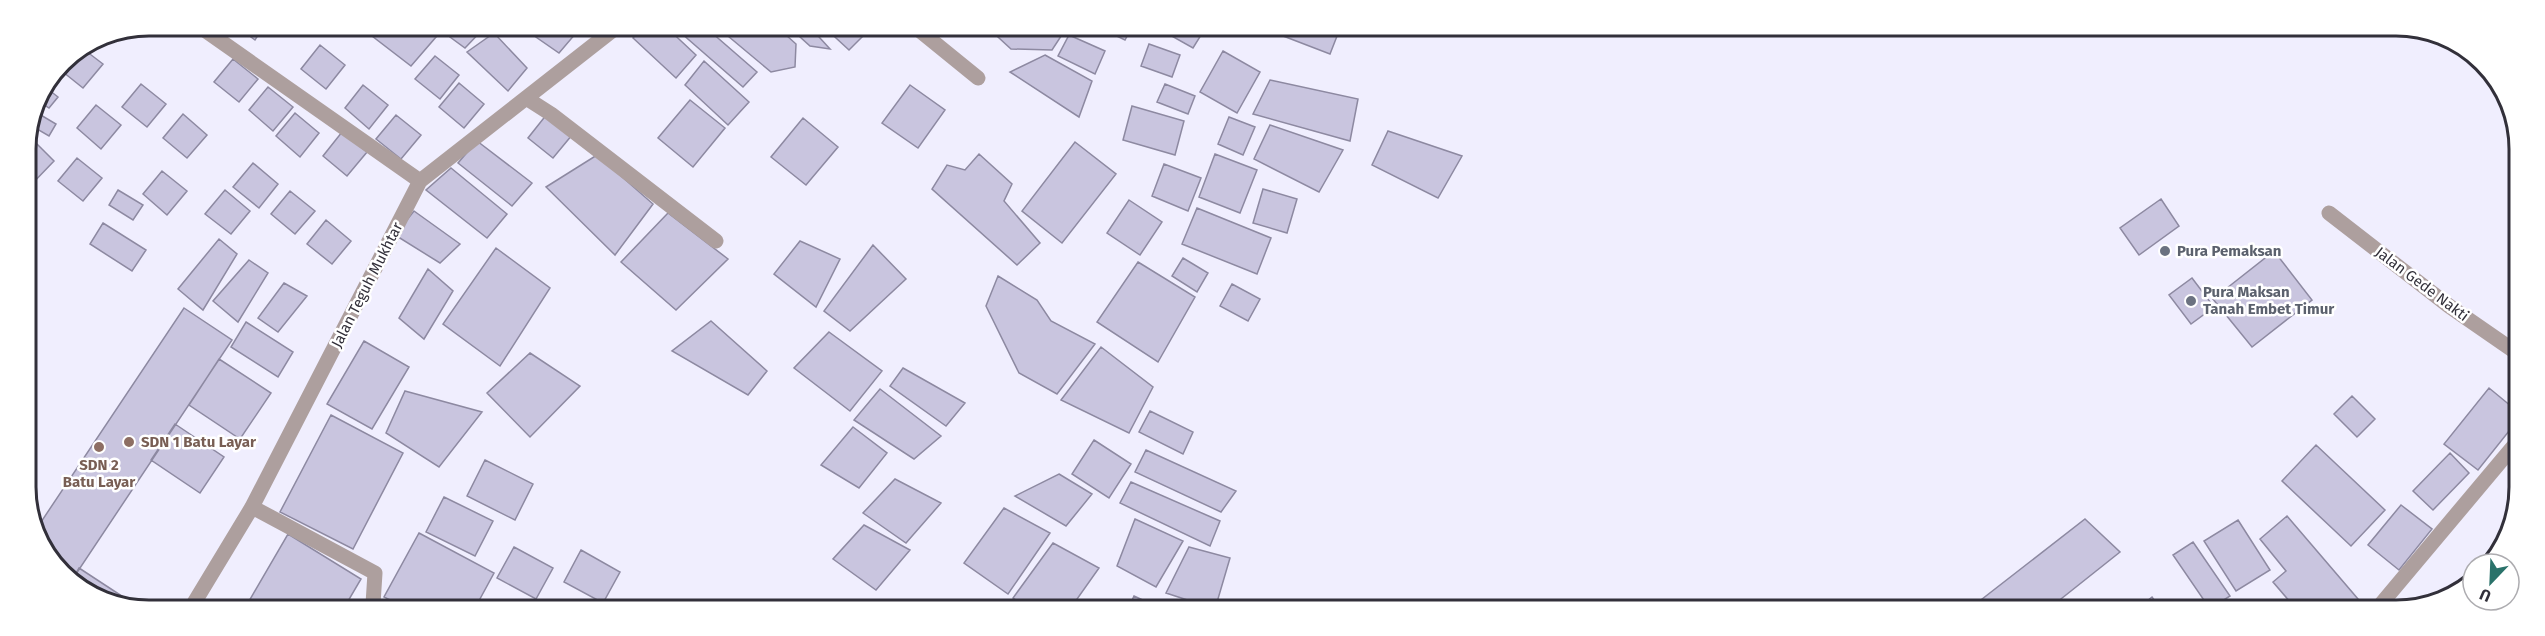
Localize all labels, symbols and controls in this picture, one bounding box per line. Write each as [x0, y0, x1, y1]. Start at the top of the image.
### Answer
street label: Jalan Teguh Mukhtar [328, 219, 406, 351]
place label: Pura Pemaksan [2177, 242, 2281, 260]
street label: Jalan Gede Nakti [2372, 243, 2472, 325]
marker: Pura Pemaksan [2158, 244, 2172, 258]
place label: Pura Maksan Tanah Embet Timur [2203, 283, 2335, 318]
marker: Pura Maksan Tanah Embet Timur [2184, 294, 2198, 308]
place label: SDN 1 Batu Layar [141, 433, 257, 451]
marker: SDN 1 Batu Layar [122, 435, 136, 449]
marker: SDN 2 Batu Layar [92, 440, 106, 454]
place label: SDN 2 Batu Layar [63, 456, 136, 491]
north arrow [2461, 552, 2521, 612]
text: U [2477, 585, 2494, 606]

